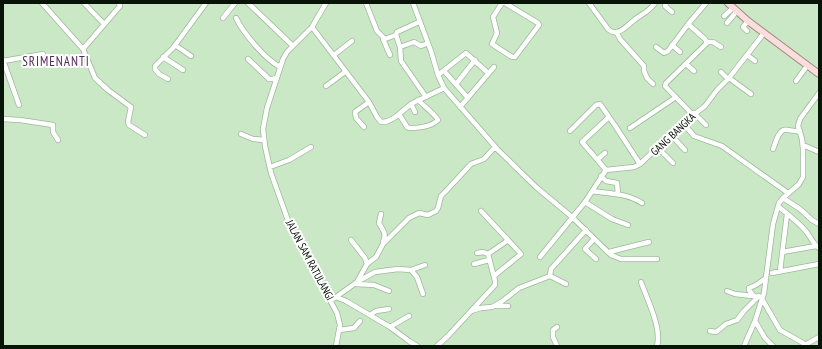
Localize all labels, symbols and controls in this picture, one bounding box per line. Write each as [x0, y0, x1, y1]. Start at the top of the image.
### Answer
district label: SRIMENANTI [22, 53, 90, 70]
street label: GANG BANGKA [648, 109, 699, 158]
street label: JALAN SAM RATULANGI [282, 216, 337, 303]

